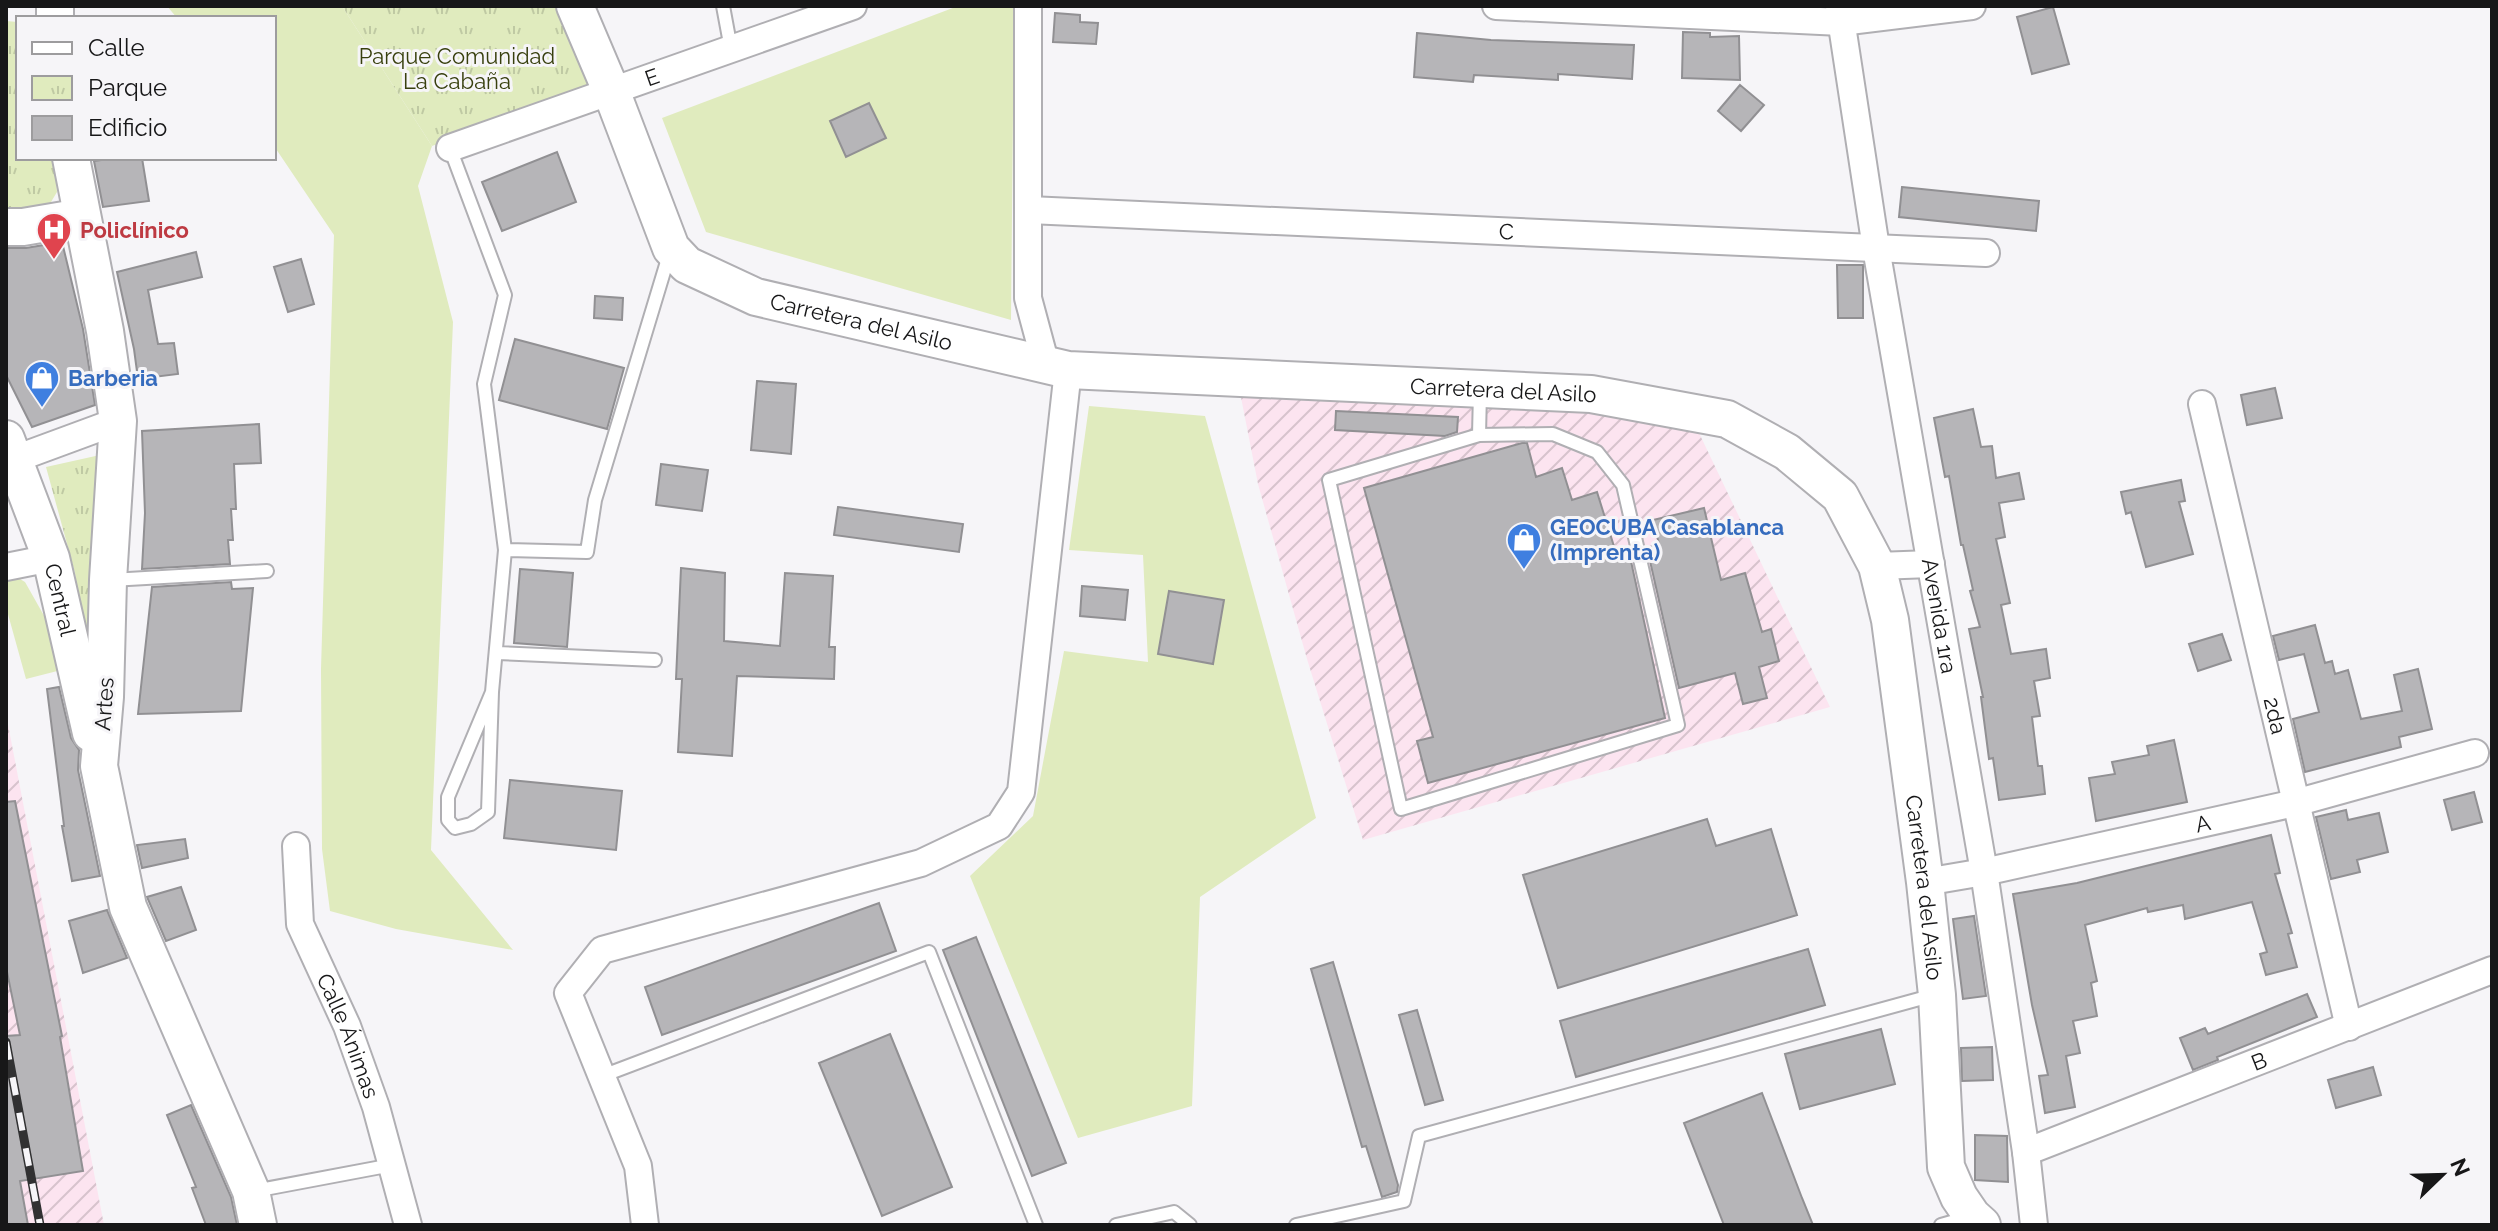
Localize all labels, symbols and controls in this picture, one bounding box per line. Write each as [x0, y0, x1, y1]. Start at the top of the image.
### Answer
legend [16, 16, 276, 160]
text: Calle [88, 33, 145, 62]
park label: Parque Comunidad La Cabaña [359, 43, 555, 94]
street label: E [641, 62, 662, 91]
text: Parque [88, 73, 167, 102]
text: Edificio [88, 113, 167, 142]
hospital icon: Policlínico [35, 211, 73, 261]
place label: Policlínico [80, 217, 189, 243]
street label: C [1498, 218, 1515, 245]
street label: Carretera del Asilo [768, 288, 955, 356]
shop icon: Barberia [23, 359, 61, 409]
place label: Barberia [68, 365, 158, 391]
street label: Carretera del Asilo [1410, 373, 1597, 407]
place label: GEOCUBA Casablanca (Imprenta) [1550, 514, 1784, 565]
shop icon: GEOCUBA Casablanca (Imprenta) [1505, 521, 1543, 571]
street label: Avenida 1ra [1917, 556, 1962, 675]
street label: Central [40, 561, 81, 639]
street label: Artes [89, 677, 119, 731]
street label: 2da [2259, 694, 2292, 737]
street label: Carretera del Asilo [1900, 793, 1948, 982]
street label: A [2193, 809, 2213, 838]
street label: Calle Ánimas [312, 969, 385, 1102]
street label: B [2247, 1046, 2270, 1076]
north arrow [2402, 1135, 2482, 1215]
text: N [2445, 1154, 2476, 1180]

